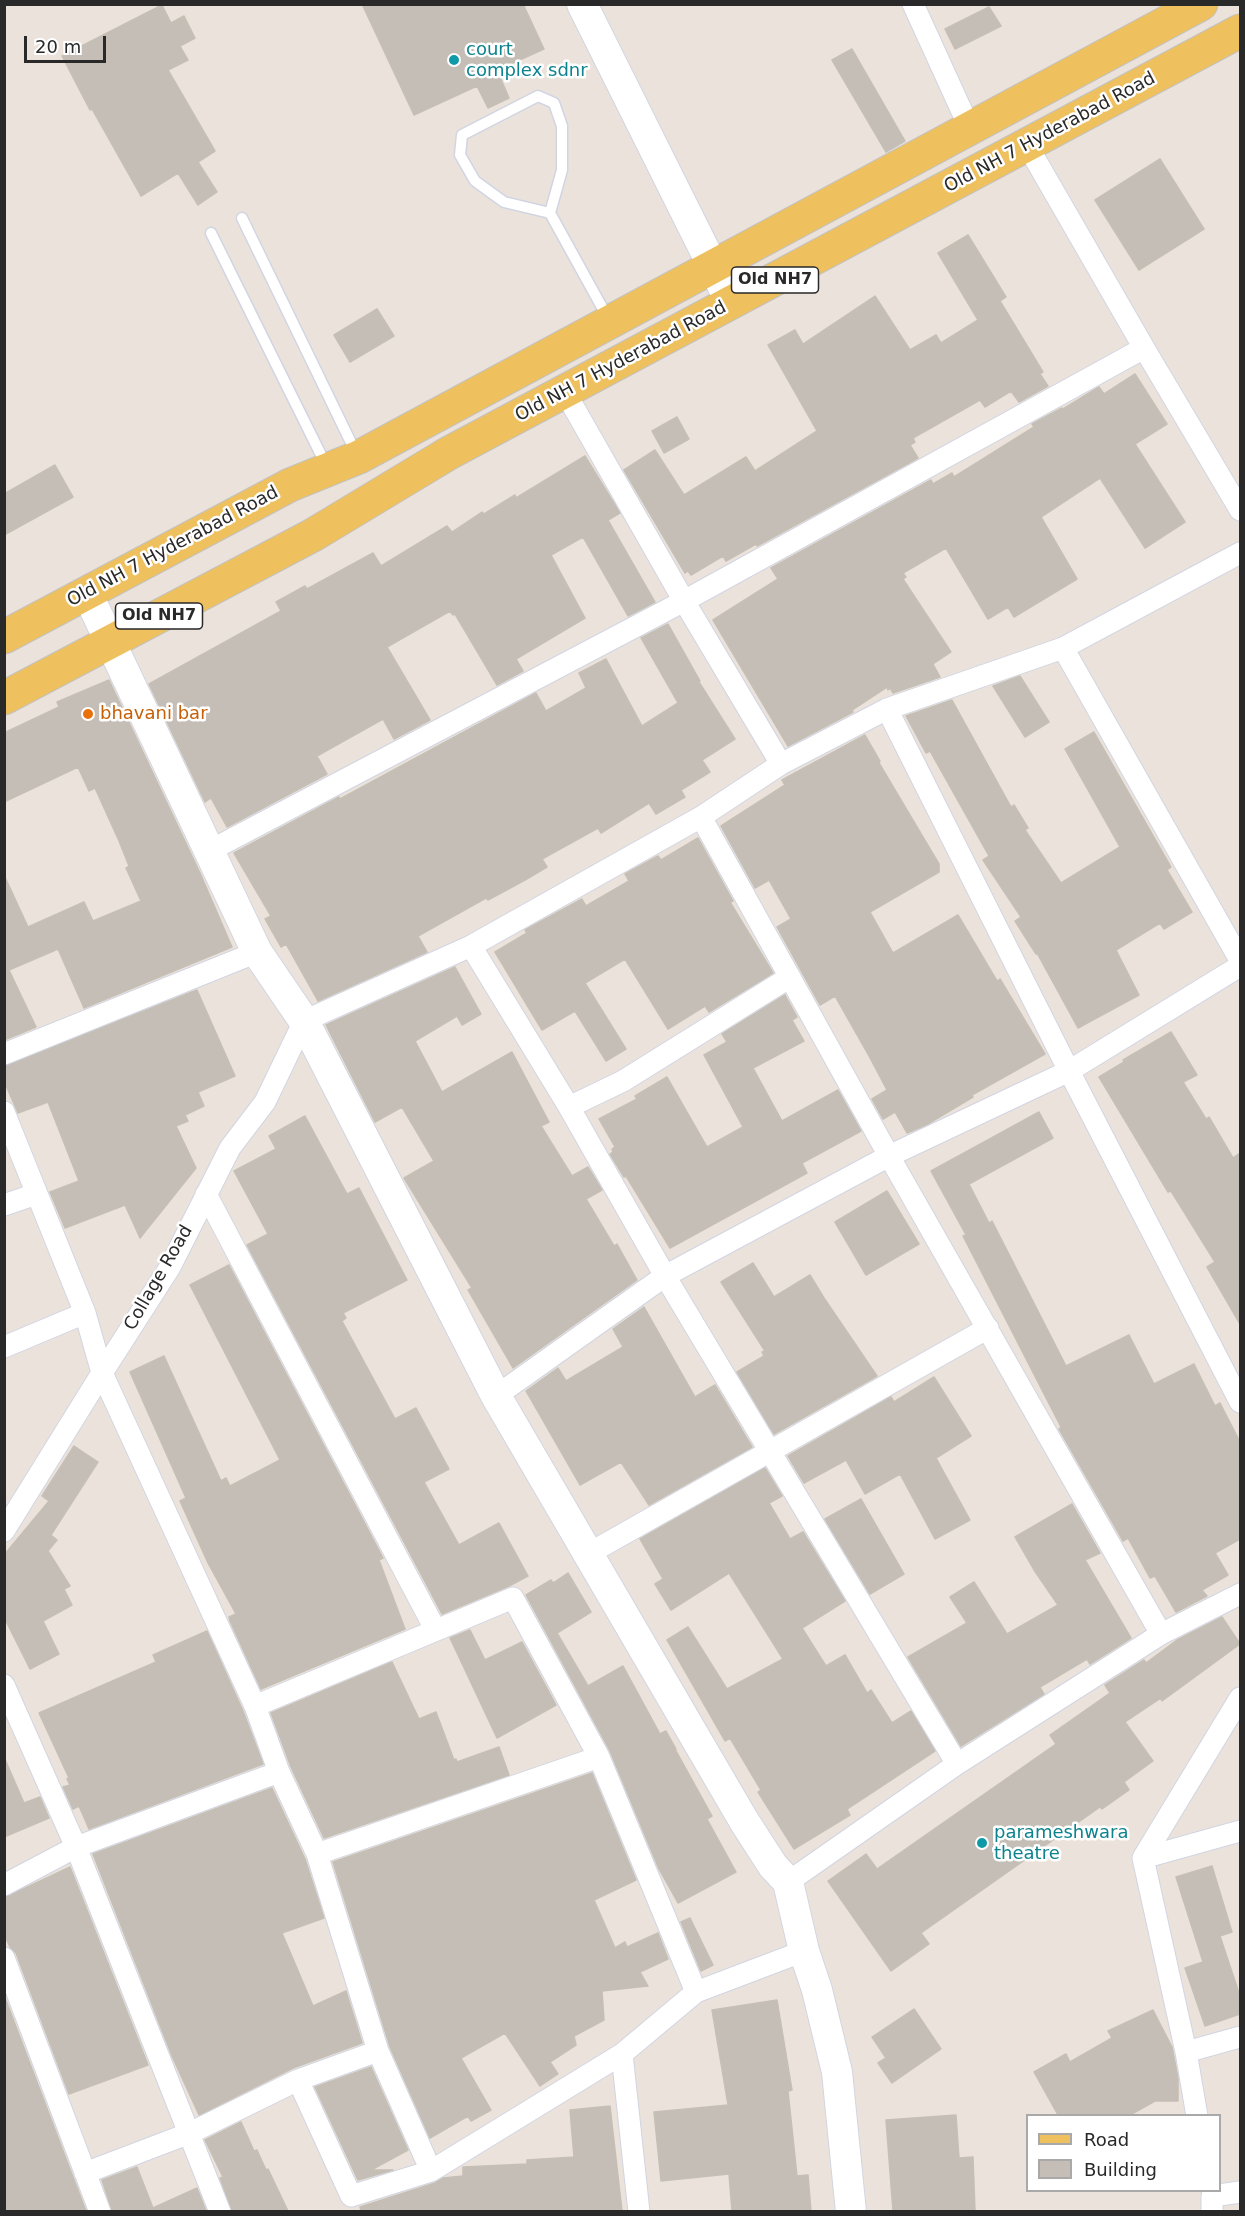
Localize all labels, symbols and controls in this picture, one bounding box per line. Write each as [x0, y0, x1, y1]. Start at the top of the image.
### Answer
scale bar [27, 24, 110, 62]
text: 20 m [35, 36, 81, 57]
place label: court complex sdnr [466, 39, 588, 82]
marker: court complex sdnr [447, 53, 461, 67]
street label: Old NH 7 Hyderabad Road [941, 68, 1159, 198]
road number: Old NH7 [732, 267, 818, 293]
street label: Old NH 7 Hyderabad Road [512, 297, 730, 427]
street label: Old NH 7 Hyderabad Road [64, 482, 282, 612]
road number: Old NH7 [116, 603, 202, 629]
place label: bhavani bar [100, 703, 208, 725]
marker: bhavani bar [81, 707, 95, 721]
street label: Collage Road [120, 1222, 198, 1334]
place label: parameshwara theatre [994, 1822, 1128, 1864]
marker: parameshwara theatre [975, 1836, 989, 1850]
legend [1026, 2114, 1221, 2192]
text: Road [1084, 2129, 1129, 2150]
text: Building [1084, 2159, 1157, 2180]

